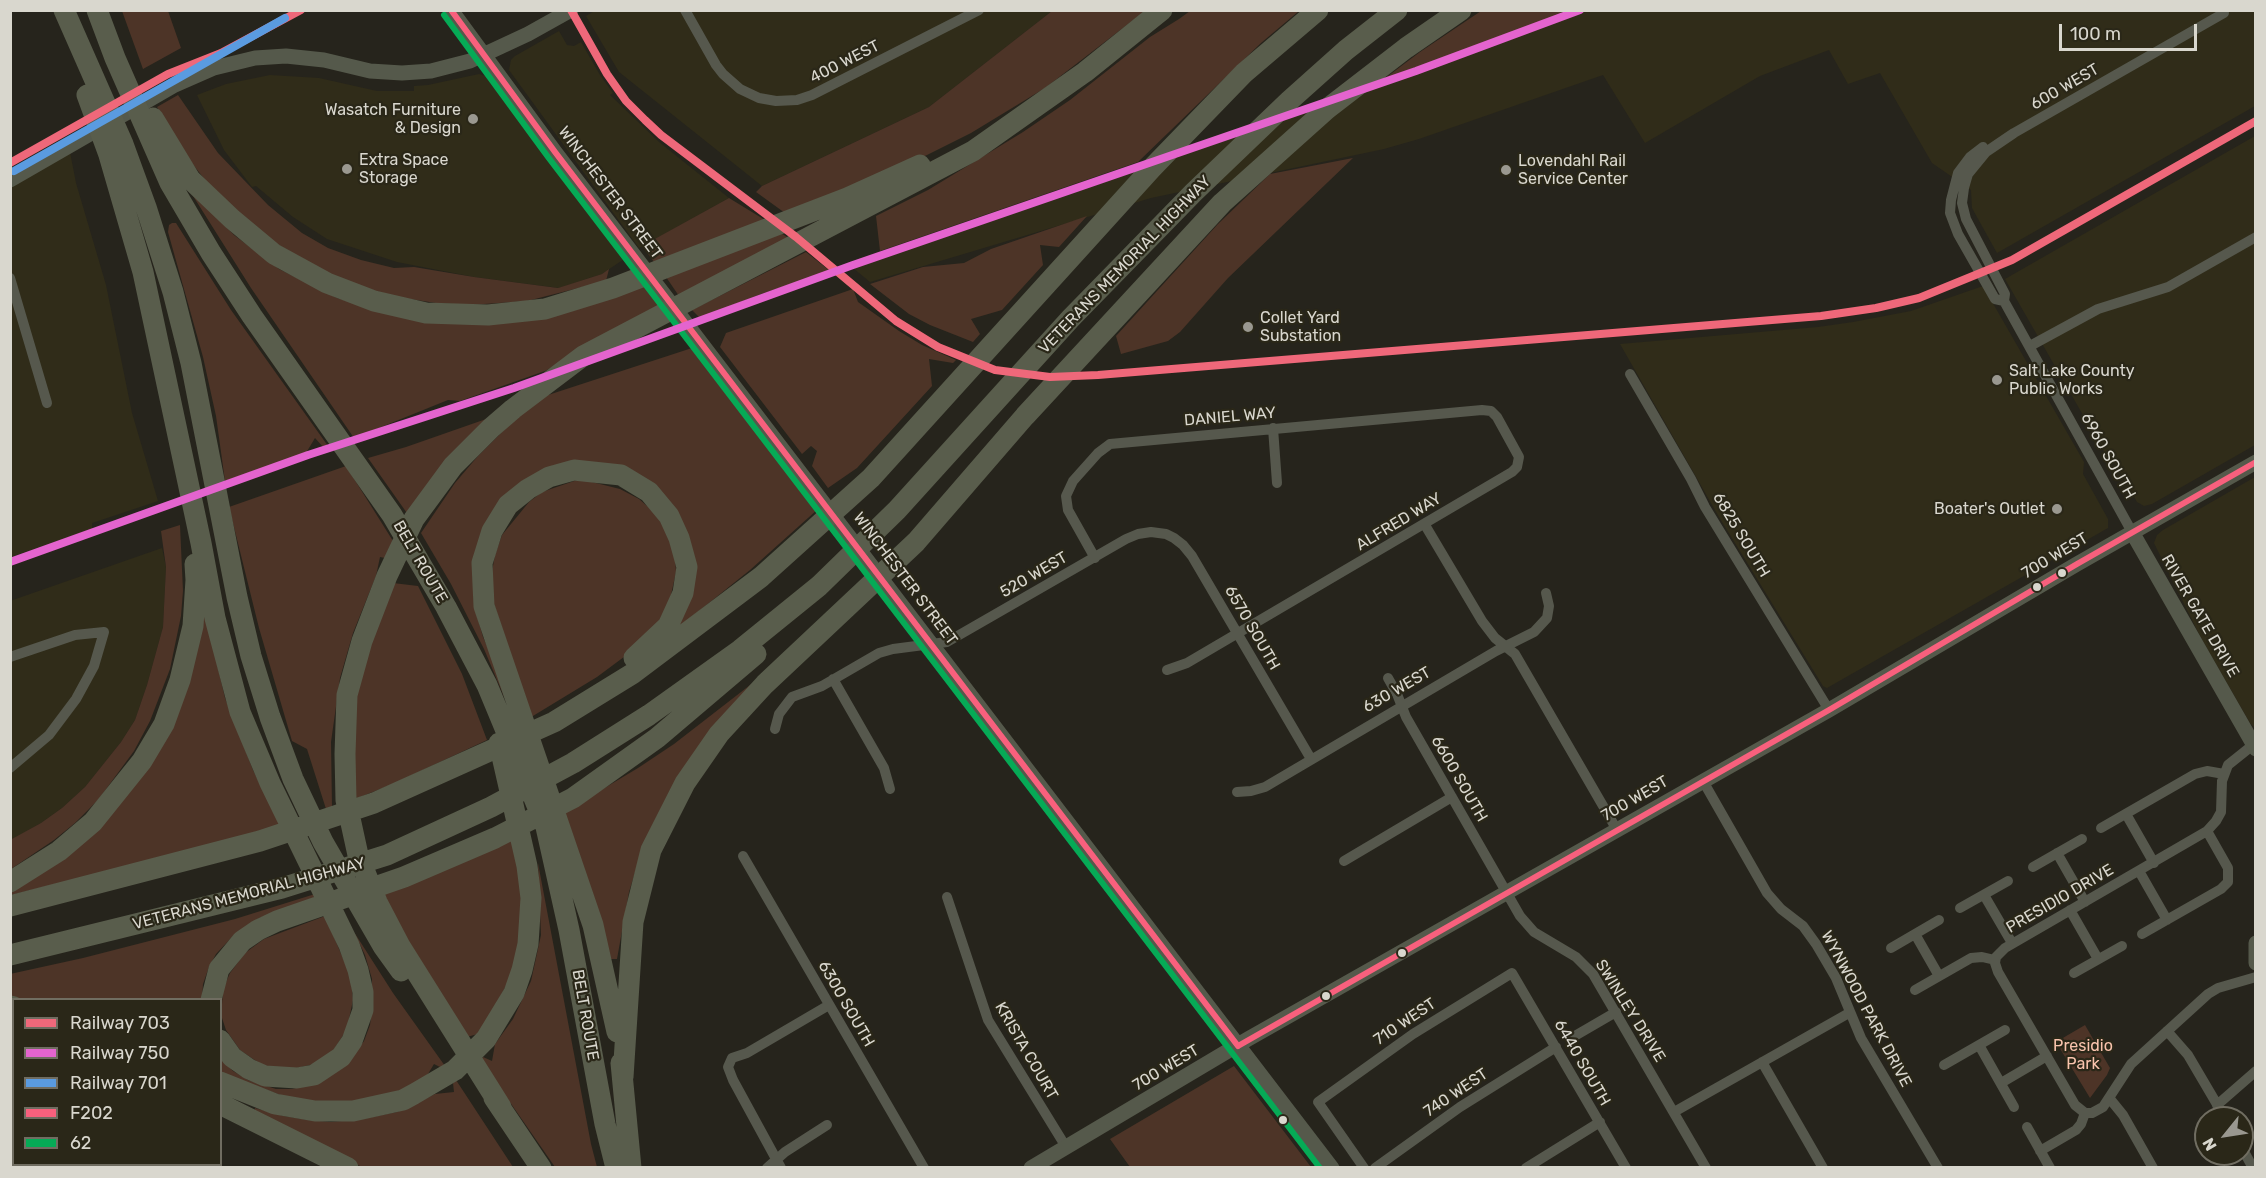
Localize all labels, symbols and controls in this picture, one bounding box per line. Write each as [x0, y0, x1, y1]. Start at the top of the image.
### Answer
scale bar [2062, 12, 2200, 50]
text: 100 m [2070, 23, 2121, 45]
street label: 400 WEST [807, 36, 883, 88]
street label: 600 WEST [2028, 60, 2102, 114]
place label: Wasatch Furniture & Design [325, 100, 461, 138]
marker: Wasatch Furniture & Design [466, 112, 480, 126]
street label: WINCHESTER STREET [554, 123, 666, 263]
place label: Extra Space Storage [359, 150, 448, 188]
place label: Lovendahl Rail Service Center [1518, 151, 1628, 189]
marker: Extra Space Storage [340, 162, 354, 176]
marker: Lovendahl Rail Service Center [1499, 163, 1513, 177]
street label: VETERANS MEMORIAL HIGHWAY [1035, 172, 1215, 358]
place label: Collet Yard Substation [1260, 308, 1341, 346]
marker: Collet Yard Substation [1241, 320, 1255, 334]
place label: Salt Lake County Public Works [2009, 361, 2135, 399]
marker: Salt Lake County Public Works [1990, 373, 2004, 387]
street label: DANIEL WAY [1183, 403, 1277, 431]
street label: 6960 SOUTH [2076, 410, 2140, 502]
street label: ALFRED WAY [1353, 489, 1445, 555]
street label: 6825 SOUTH [1708, 489, 1774, 581]
place label: Boater's Outlet [1934, 499, 2045, 519]
marker: Boater's Outlet [2050, 502, 2064, 516]
street label: WINCHESTER STREET [849, 509, 961, 649]
street label: BELT ROUTE [389, 517, 451, 607]
street label: 700 WEST [2018, 529, 2092, 583]
street label: 520 WEST [997, 548, 1071, 602]
street label: RIVER GATE DRIVE [2157, 551, 2243, 681]
unlabelled marker [2056, 567, 2068, 579]
unlabelled marker [2031, 581, 2043, 593]
street label: 6570 SOUTH [1220, 582, 1284, 674]
street label: 630 WEST [1360, 663, 1434, 717]
street label: 6600 SOUTH [1427, 733, 1491, 825]
street label: 700 WEST [1598, 772, 1672, 826]
street label: VETERANS MEMORIAL HIGHWAY [131, 854, 367, 934]
street label: PRESIDIO DRIVE [2003, 860, 2117, 938]
street label: WYNWOOD PARK DRIVE [1817, 928, 1915, 1090]
unlabelled marker [1396, 947, 1408, 959]
street label: SWINLEY DRIVE [1591, 956, 1669, 1066]
street label: 6300 SOUTH [814, 958, 878, 1050]
street label: BELT ROUTE [568, 968, 602, 1062]
unlabelled marker [1320, 990, 1332, 1002]
street label: 710 WEST [1370, 994, 1440, 1050]
legend [12, 998, 222, 1166]
street label: KRISTA COURT [990, 999, 1062, 1103]
text: Railway 703 [70, 1012, 170, 1034]
street label: 6440 SOUTH [1550, 1017, 1614, 1109]
park label: Presidio Park [2053, 1036, 2113, 1074]
street label: 700 WEST [1129, 1041, 1203, 1095]
text: Railway 750 [70, 1042, 170, 1064]
street label: 740 WEST [1420, 1065, 1492, 1121]
text: Railway 701 [70, 1072, 167, 1094]
text: F202 [70, 1102, 113, 1124]
north arrow [2194, 1106, 2254, 1166]
unlabelled marker [1277, 1114, 1289, 1126]
text: 62 [70, 1132, 91, 1154]
text: N [2199, 1135, 2221, 1154]

